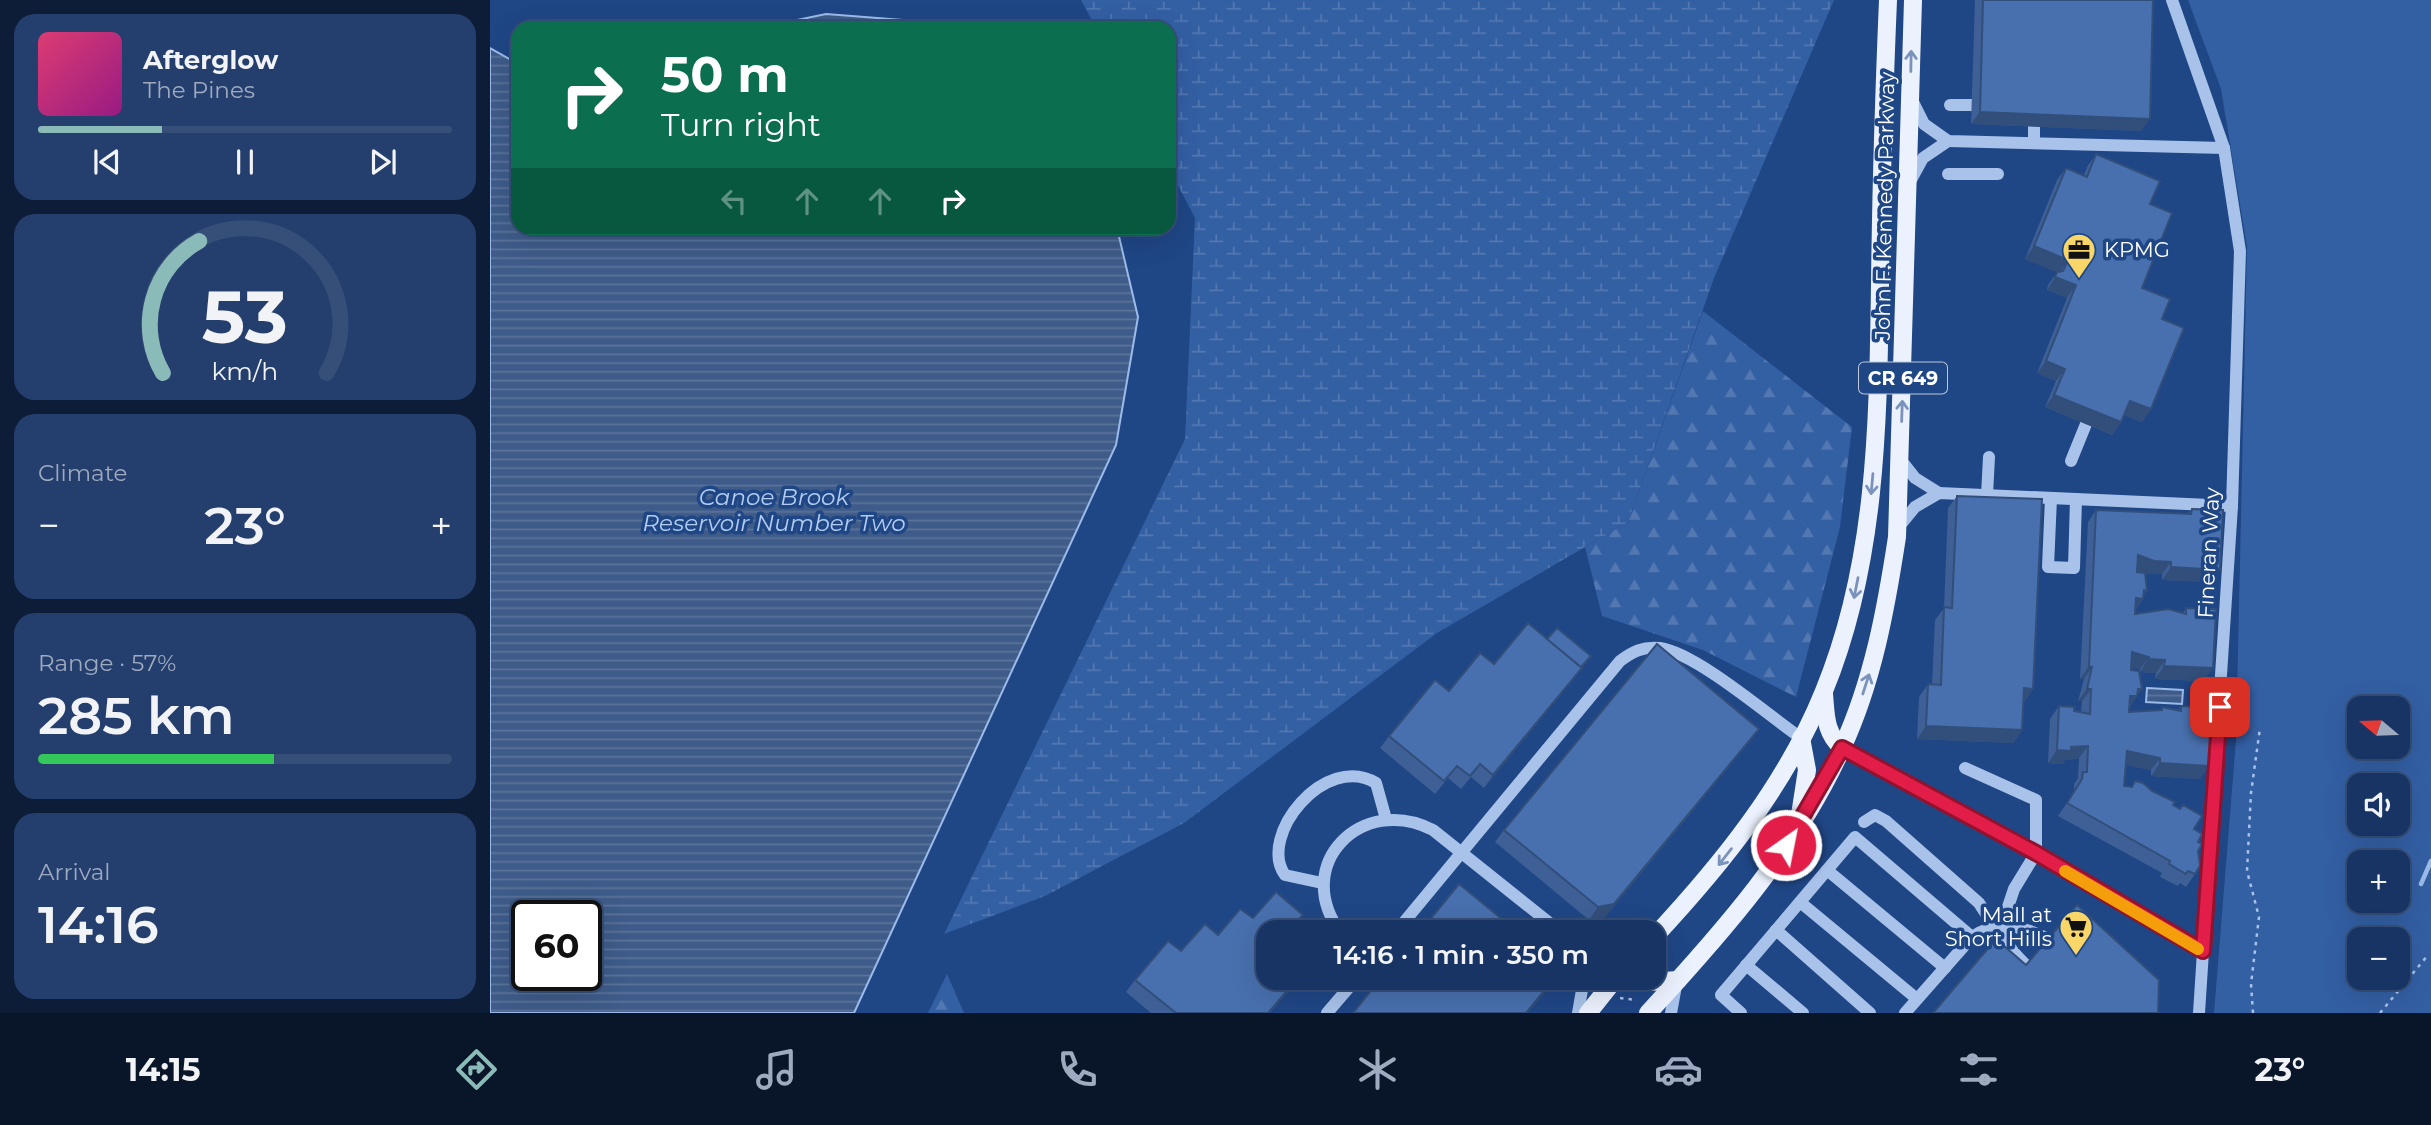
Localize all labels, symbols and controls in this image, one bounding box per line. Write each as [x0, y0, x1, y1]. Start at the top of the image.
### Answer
text: Afterglow [143, 44, 278, 76]
text: 50 m [661, 45, 789, 104]
icon: right [546, 49, 637, 140]
one-way arrow [1905, 50, 1918, 73]
street label: John F. Kennedy Parkway [1870, 71, 1899, 342]
text: The Pines [143, 76, 255, 104]
text: Turn right [661, 105, 821, 144]
icon: previous [88, 143, 126, 181]
icon: pause [226, 143, 264, 181]
icon: next [364, 143, 402, 181]
icon: left [715, 182, 753, 220]
icon: ahead [788, 182, 826, 220]
icon: ahead [861, 182, 899, 220]
icon: right [934, 182, 972, 220]
office icon: KPMG [2060, 231, 2098, 280]
place label: KPMG [2104, 237, 2170, 262]
text: 53 [202, 273, 288, 361]
text: km/h [212, 355, 278, 385]
road number: CR 649 [1859, 362, 1947, 394]
one-way arrow [1895, 400, 1908, 423]
text: Climate [38, 459, 127, 487]
one-way arrow [1865, 473, 1878, 495]
water label: Canoe Brook Reservoir Number Two [642, 483, 906, 537]
street label: Fineran Way [2193, 486, 2224, 619]
text: 23° [204, 494, 286, 557]
text: − [38, 502, 60, 549]
text: + [430, 502, 452, 549]
one-way arrow [1848, 576, 1862, 599]
text: Range · 57% [38, 649, 176, 677]
one-way arrow [1861, 674, 1873, 696]
pin [2190, 677, 2250, 737]
text: 285 km [38, 684, 234, 747]
icon: arrive [2201, 688, 2239, 726]
north arrow [2347, 696, 2410, 760]
map controls [2347, 696, 2410, 990]
button: sound [2347, 773, 2410, 836]
position arrow [1749, 808, 1823, 882]
one-way arrow [1717, 848, 1732, 866]
button: + [2347, 850, 2410, 913]
text: Arrival [38, 858, 111, 886]
text: 14:16 [38, 893, 159, 956]
speed limit sign: 60 [511, 900, 602, 991]
place label: Mall at Short Hills [1945, 902, 2052, 951]
supermarket icon: Mall at Short Hills [2057, 908, 2095, 957]
button: − [2347, 927, 2410, 990]
text: 14:16 · 1 min · 350 m [1333, 939, 1589, 971]
icon: directions [452, 1045, 501, 1094]
icon: music [752, 1045, 801, 1094]
icon: phone [1053, 1045, 1102, 1094]
icon: climate [1353, 1045, 1402, 1094]
icon: car [1654, 1045, 1703, 1094]
icon: filters [1954, 1045, 2003, 1094]
text: 14:15 [126, 1050, 201, 1089]
text: 23° [2254, 1050, 2305, 1089]

